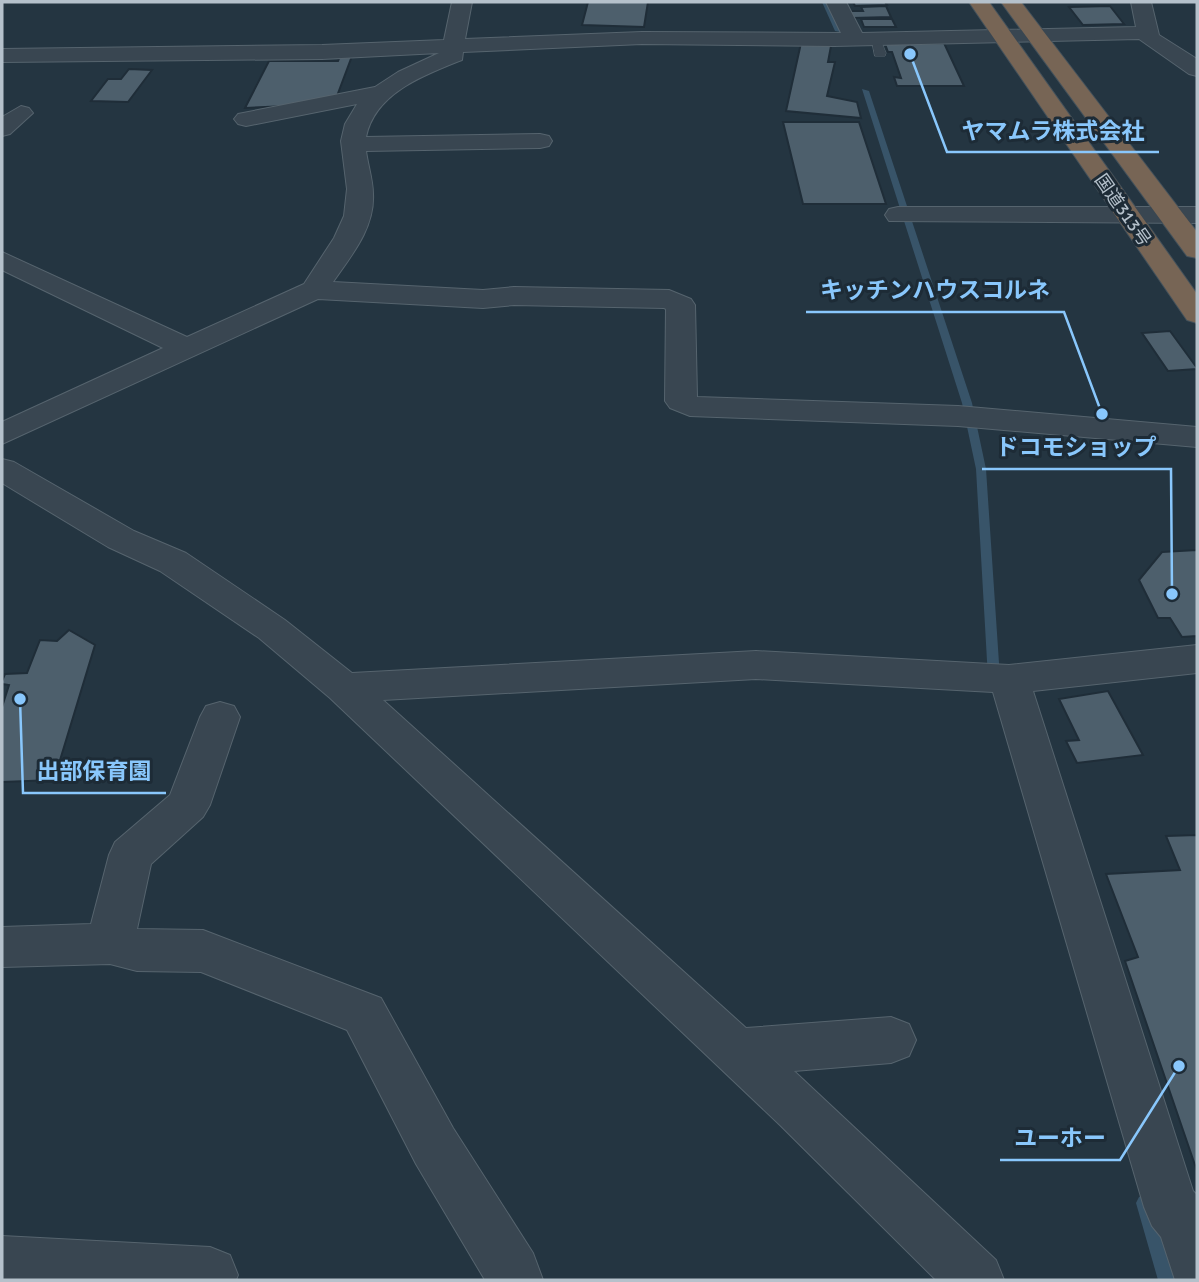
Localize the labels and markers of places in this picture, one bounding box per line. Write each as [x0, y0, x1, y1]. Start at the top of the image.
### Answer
callout: ヤマムラ株式会社 [947, 108, 1159, 152]
callout: キッチンハウスコルネ [806, 268, 1064, 312]
callout: ドコモショップ [982, 425, 1171, 469]
callout: 出部保育園 [23, 749, 166, 793]
callout: ユーホー [1000, 1116, 1120, 1160]

